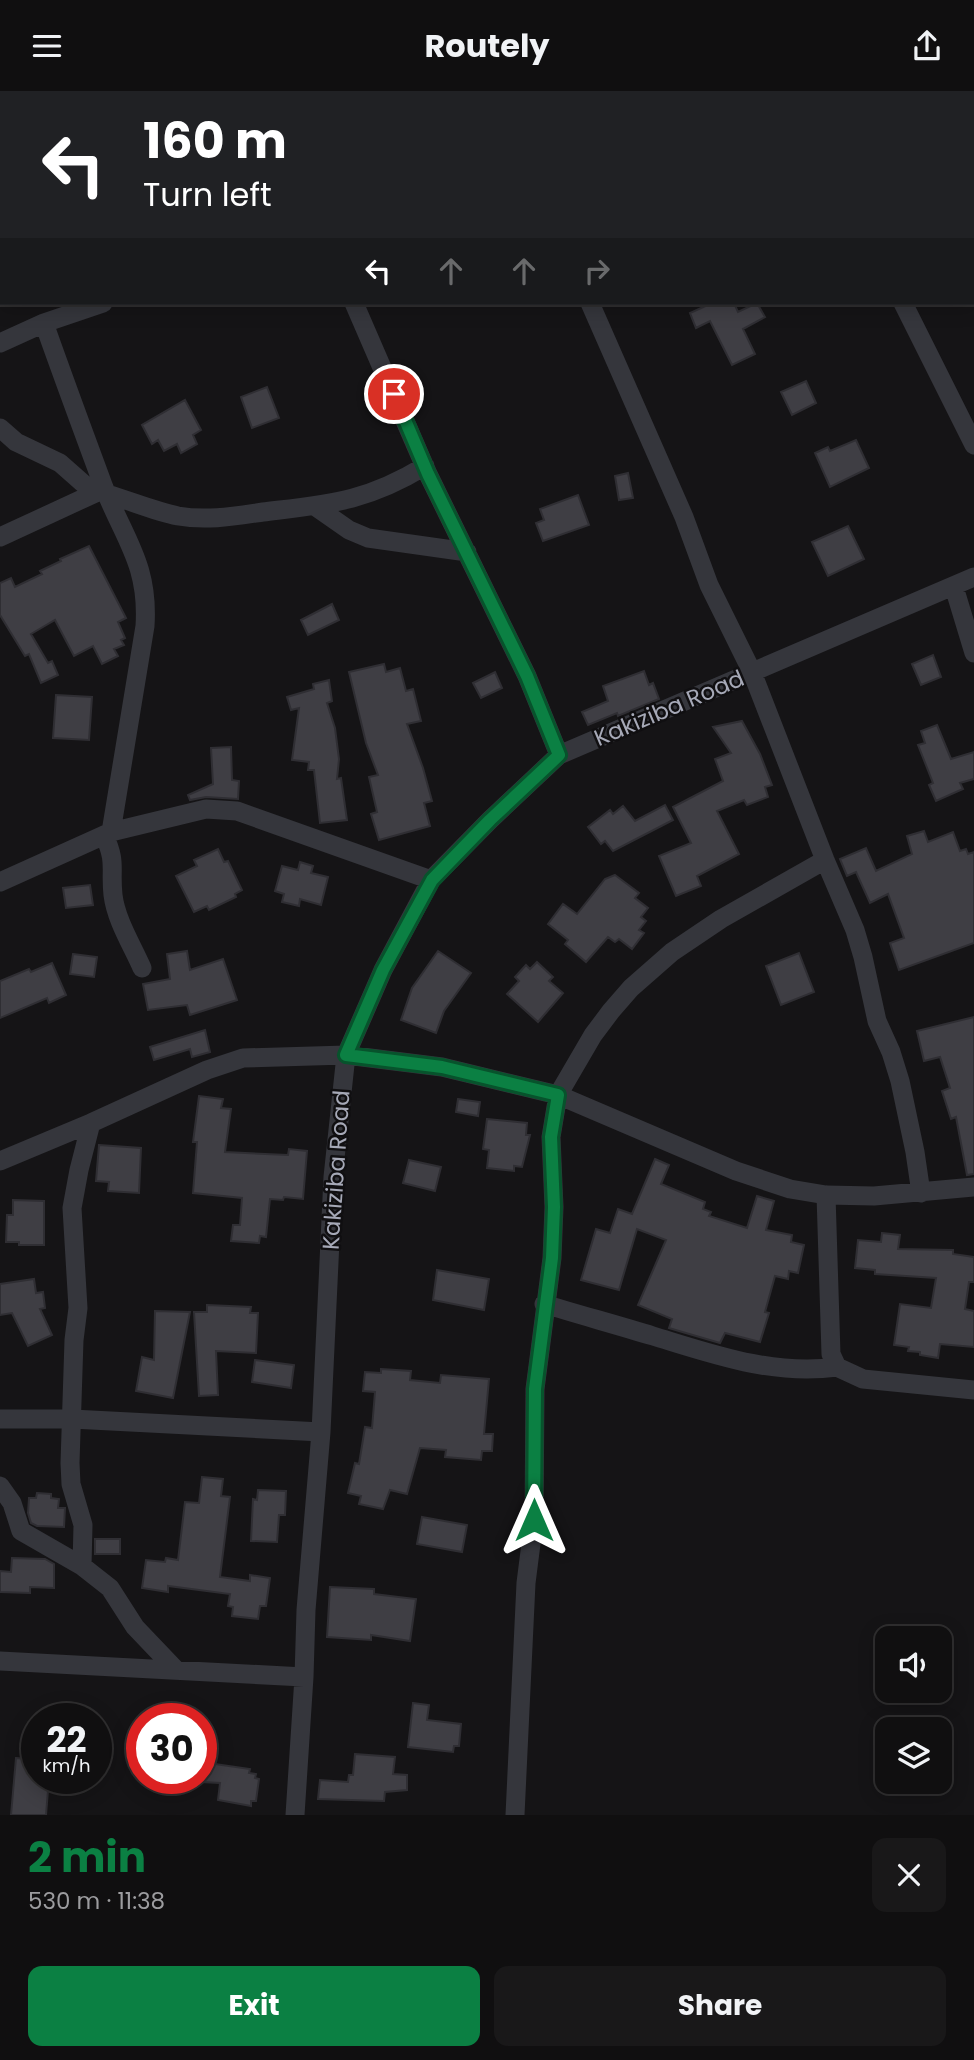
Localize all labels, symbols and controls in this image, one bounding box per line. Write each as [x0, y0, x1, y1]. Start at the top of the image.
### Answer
text: Routely [424, 23, 550, 68]
icon: menu [28, 27, 66, 65]
icon: share [908, 27, 946, 65]
text: 160 m [143, 107, 287, 175]
icon: left [28, 119, 119, 210]
text: Turn left [143, 172, 272, 217]
icon: left [359, 252, 397, 290]
icon: ahead [432, 252, 470, 290]
icon: ahead [505, 252, 543, 290]
icon: right [578, 252, 616, 290]
pin [364, 364, 424, 424]
icon: arrive [375, 375, 413, 413]
street label: Kakiziba Road [589, 662, 749, 754]
street label: Kakiziba Road [314, 1089, 358, 1251]
position arrow [497, 1483, 571, 1557]
map controls [875, 1626, 952, 1794]
button: sound [875, 1626, 952, 1703]
speed limit sign: 30 [126, 1703, 217, 1794]
text: 22 [47, 1715, 86, 1764]
button: layers [875, 1717, 952, 1794]
text: km/h [43, 1753, 90, 1778]
text: 2 min [28, 1828, 146, 1887]
button: close [872, 1838, 946, 1912]
text: 530 m · 11:38 [28, 1885, 165, 1917]
button: Exit [28, 1966, 480, 2046]
button: Share [494, 1966, 946, 2046]

